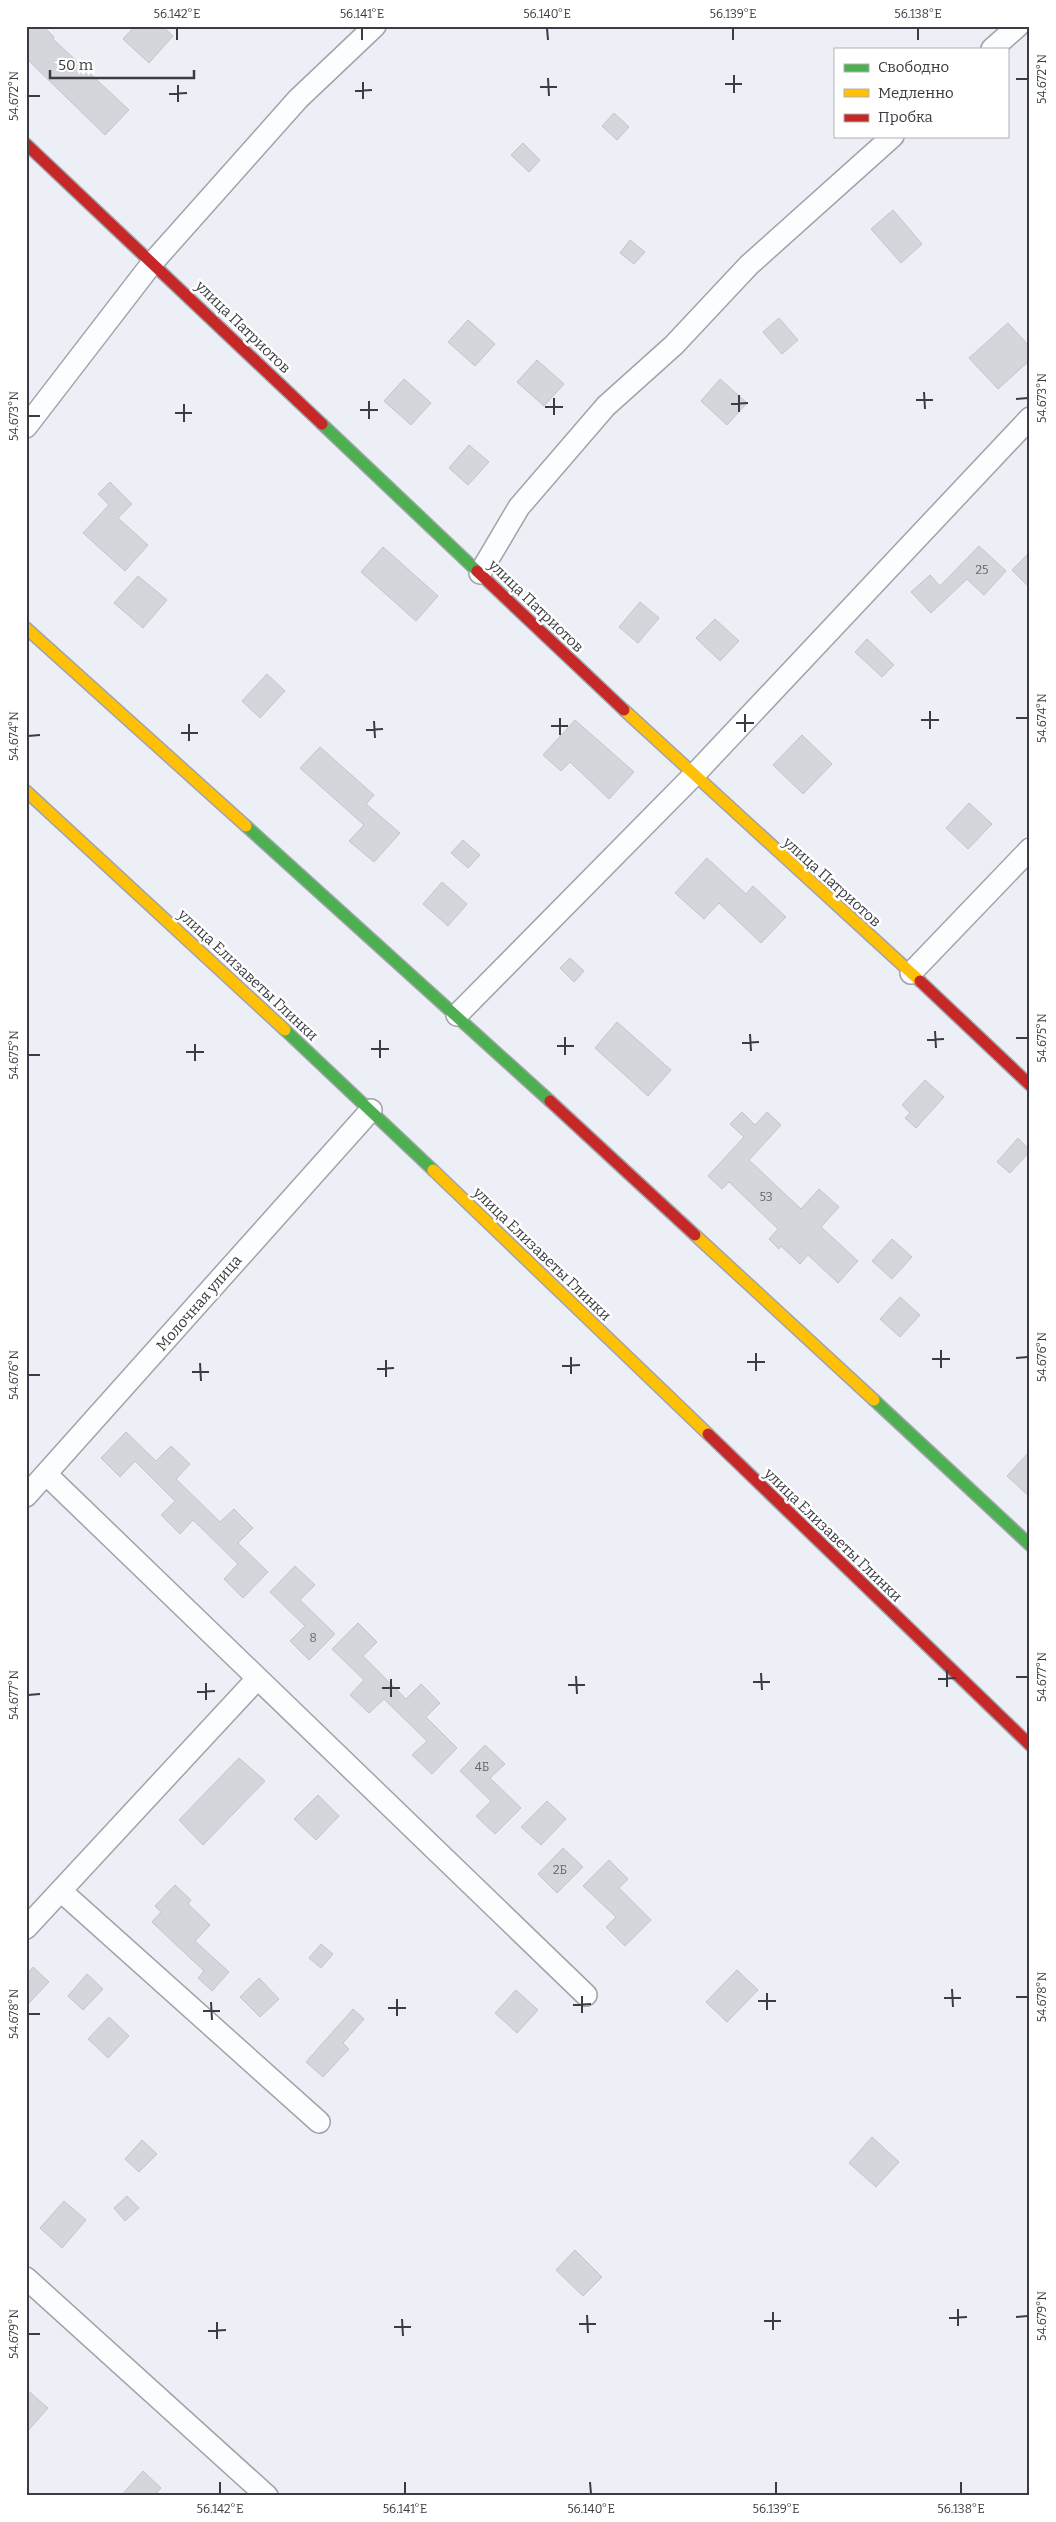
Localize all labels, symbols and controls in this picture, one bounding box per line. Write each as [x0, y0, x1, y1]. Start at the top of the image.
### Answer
text: 56.142°E [154, 7, 200, 21]
text: 56.141°E [340, 7, 384, 21]
text: 56.140°E [523, 7, 571, 21]
text: 56.139°E [710, 7, 756, 21]
text: 56.138°E [894, 7, 942, 21]
scale bar [50, 48, 194, 80]
legend [834, 48, 1008, 138]
text: 54.672°N [1035, 54, 1049, 104]
text: 50 m [58, 56, 94, 74]
text: Свободно [878, 58, 949, 76]
text: 54.672°N [7, 71, 21, 121]
text: Медленно [878, 84, 954, 102]
text: Пробка [878, 108, 933, 126]
street label: улица Патриотов [191, 276, 294, 377]
text: 54.673°N [1035, 372, 1049, 423]
text: 54.673°N [7, 390, 21, 441]
street label: улица Патриотов [484, 555, 587, 656]
house number: 25 [976, 563, 988, 577]
text: 54.674°N [1035, 693, 1049, 743]
text: 54.674°N [7, 711, 21, 761]
street label: улица Патриотов [779, 833, 885, 931]
street label: улица Елизаветы Глинки [174, 905, 322, 1045]
text: 54.675°N [1035, 1013, 1049, 1063]
text: 54.675°N [7, 1030, 21, 1080]
street label: улица Елизаветы Глинки [469, 1183, 615, 1325]
house number: 53 [760, 1190, 773, 1204]
street label: Молочная улица [153, 1251, 245, 1355]
text: 54.676°N [1035, 1332, 1049, 1382]
text: 54.676°N [7, 1350, 21, 1400]
street label: улица Елизаветы Глинки [760, 1464, 906, 1606]
house number: 8 [309, 1631, 317, 1645]
text: 54.677°N [1035, 1652, 1049, 1702]
text: 54.677°N [7, 1670, 21, 1720]
house number: 4Б [475, 1760, 489, 1774]
house number: 2Б [553, 1863, 567, 1877]
text: 54.678°N [1035, 1971, 1049, 2022]
text: 54.678°N [7, 1988, 21, 2039]
text: 54.679°N [1035, 2290, 1049, 2341]
text: 54.679°N [7, 2308, 21, 2359]
text: 56.142°E [197, 2502, 243, 2516]
text: 56.141°E [383, 2502, 427, 2516]
text: 56.140°E [567, 2502, 615, 2516]
text: 56.139°E [753, 2502, 799, 2516]
text: 56.138°E [937, 2502, 985, 2516]

